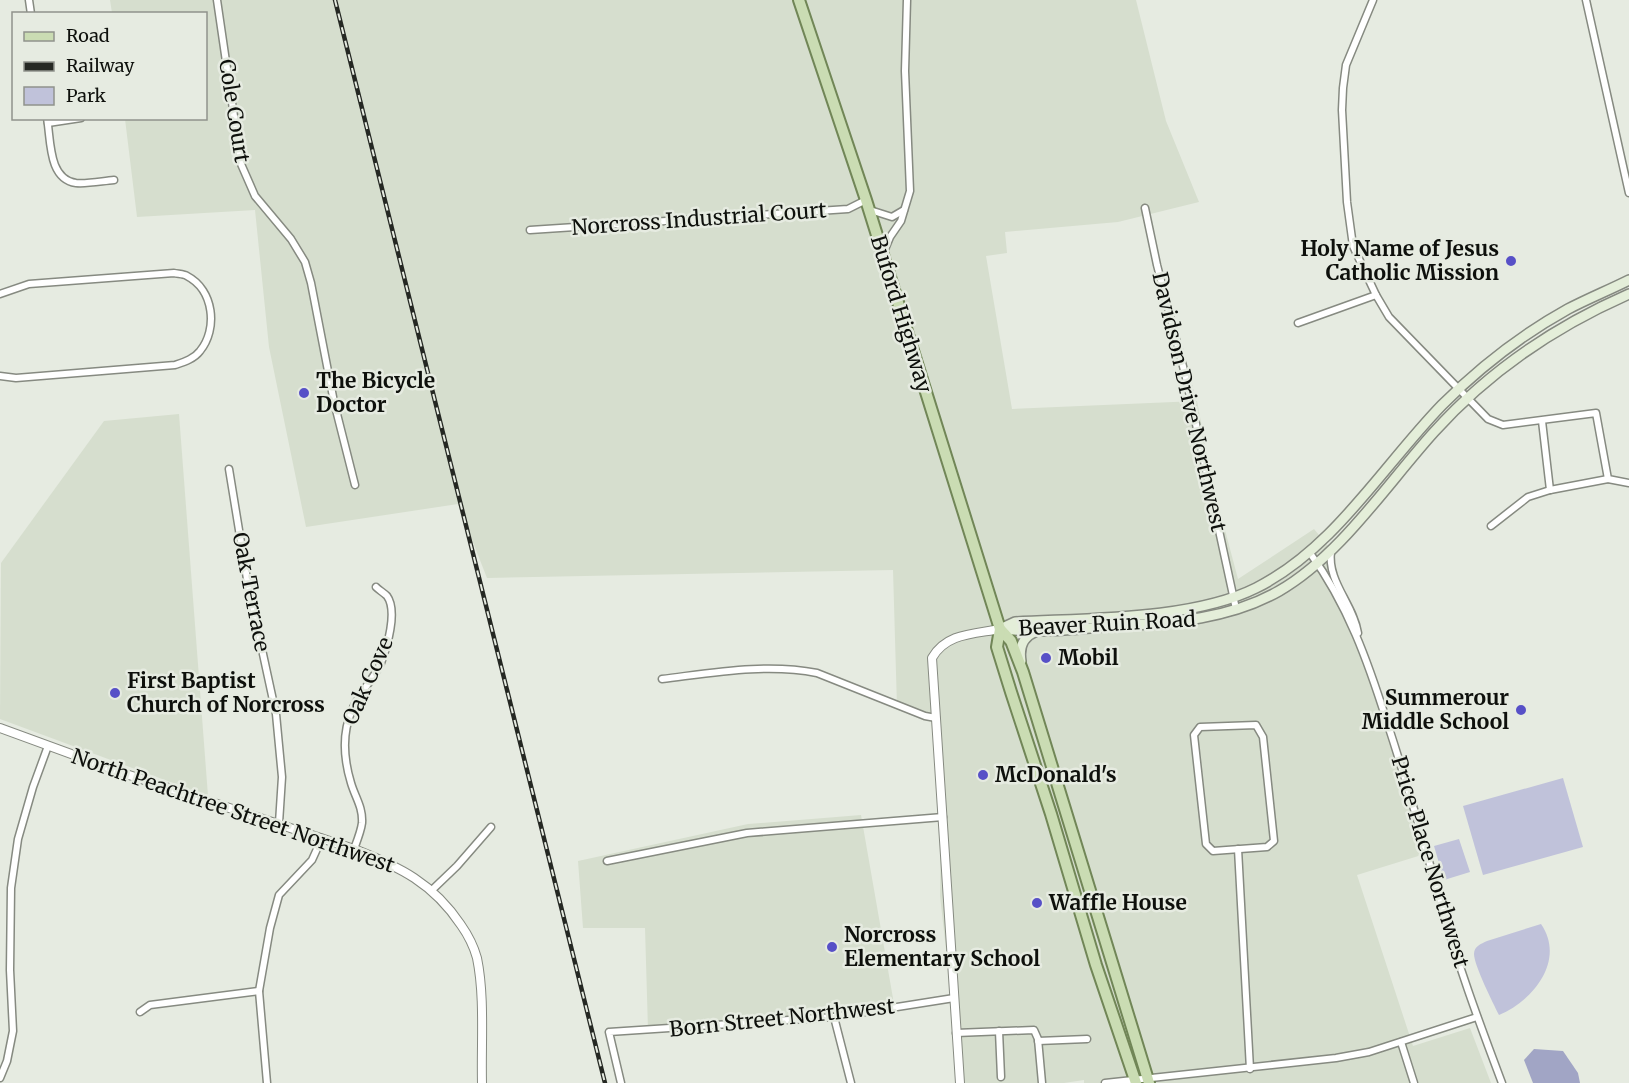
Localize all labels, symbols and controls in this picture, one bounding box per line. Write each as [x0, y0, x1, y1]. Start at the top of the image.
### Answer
legend [12, 12, 207, 120]
text: Road [66, 24, 110, 47]
text: Railway [66, 54, 135, 77]
street label: Cole Court [213, 57, 256, 165]
text: Park [66, 84, 107, 107]
street label: Norcross Industrial Court [570, 196, 827, 241]
street label: Buford Highway [865, 232, 938, 397]
place label: Holy Name of Jesus Catholic Mission [1300, 235, 1499, 286]
marker: Holy Name of Jesus Catholic Mission [1504, 254, 1518, 268]
street label: Davidson Drive Northwest [1146, 269, 1233, 534]
place label: The Bicycle Doctor [316, 367, 435, 418]
marker: The Bicycle Doctor [297, 386, 311, 400]
street label: Oak Terrace [227, 530, 276, 654]
street label: Beaver Ruin Road [1018, 605, 1197, 642]
street label: Oak Cove [336, 633, 399, 729]
place label: Mobil [1058, 644, 1119, 671]
marker: Mobil [1039, 651, 1053, 665]
place label: First Baptist Church of Norcross [127, 667, 325, 718]
place label: Summerour Middle School [1362, 684, 1509, 735]
marker: First Baptist Church of Norcross [108, 686, 122, 700]
marker: Summerour Middle School [1514, 703, 1528, 717]
street label: North Peachtree Street Northwest [68, 742, 398, 879]
street label: Price Place Northwest [1385, 753, 1476, 971]
place label: McDonald's [995, 761, 1117, 788]
marker: McDonald's [976, 768, 990, 782]
place label: Waffle House [1048, 889, 1187, 916]
marker: Waffle House [1030, 896, 1044, 910]
place label: Norcross Elementary School [844, 921, 1040, 972]
marker: Norcross Elementary School [825, 940, 839, 954]
street label: Born Street Northwest [668, 992, 896, 1043]

